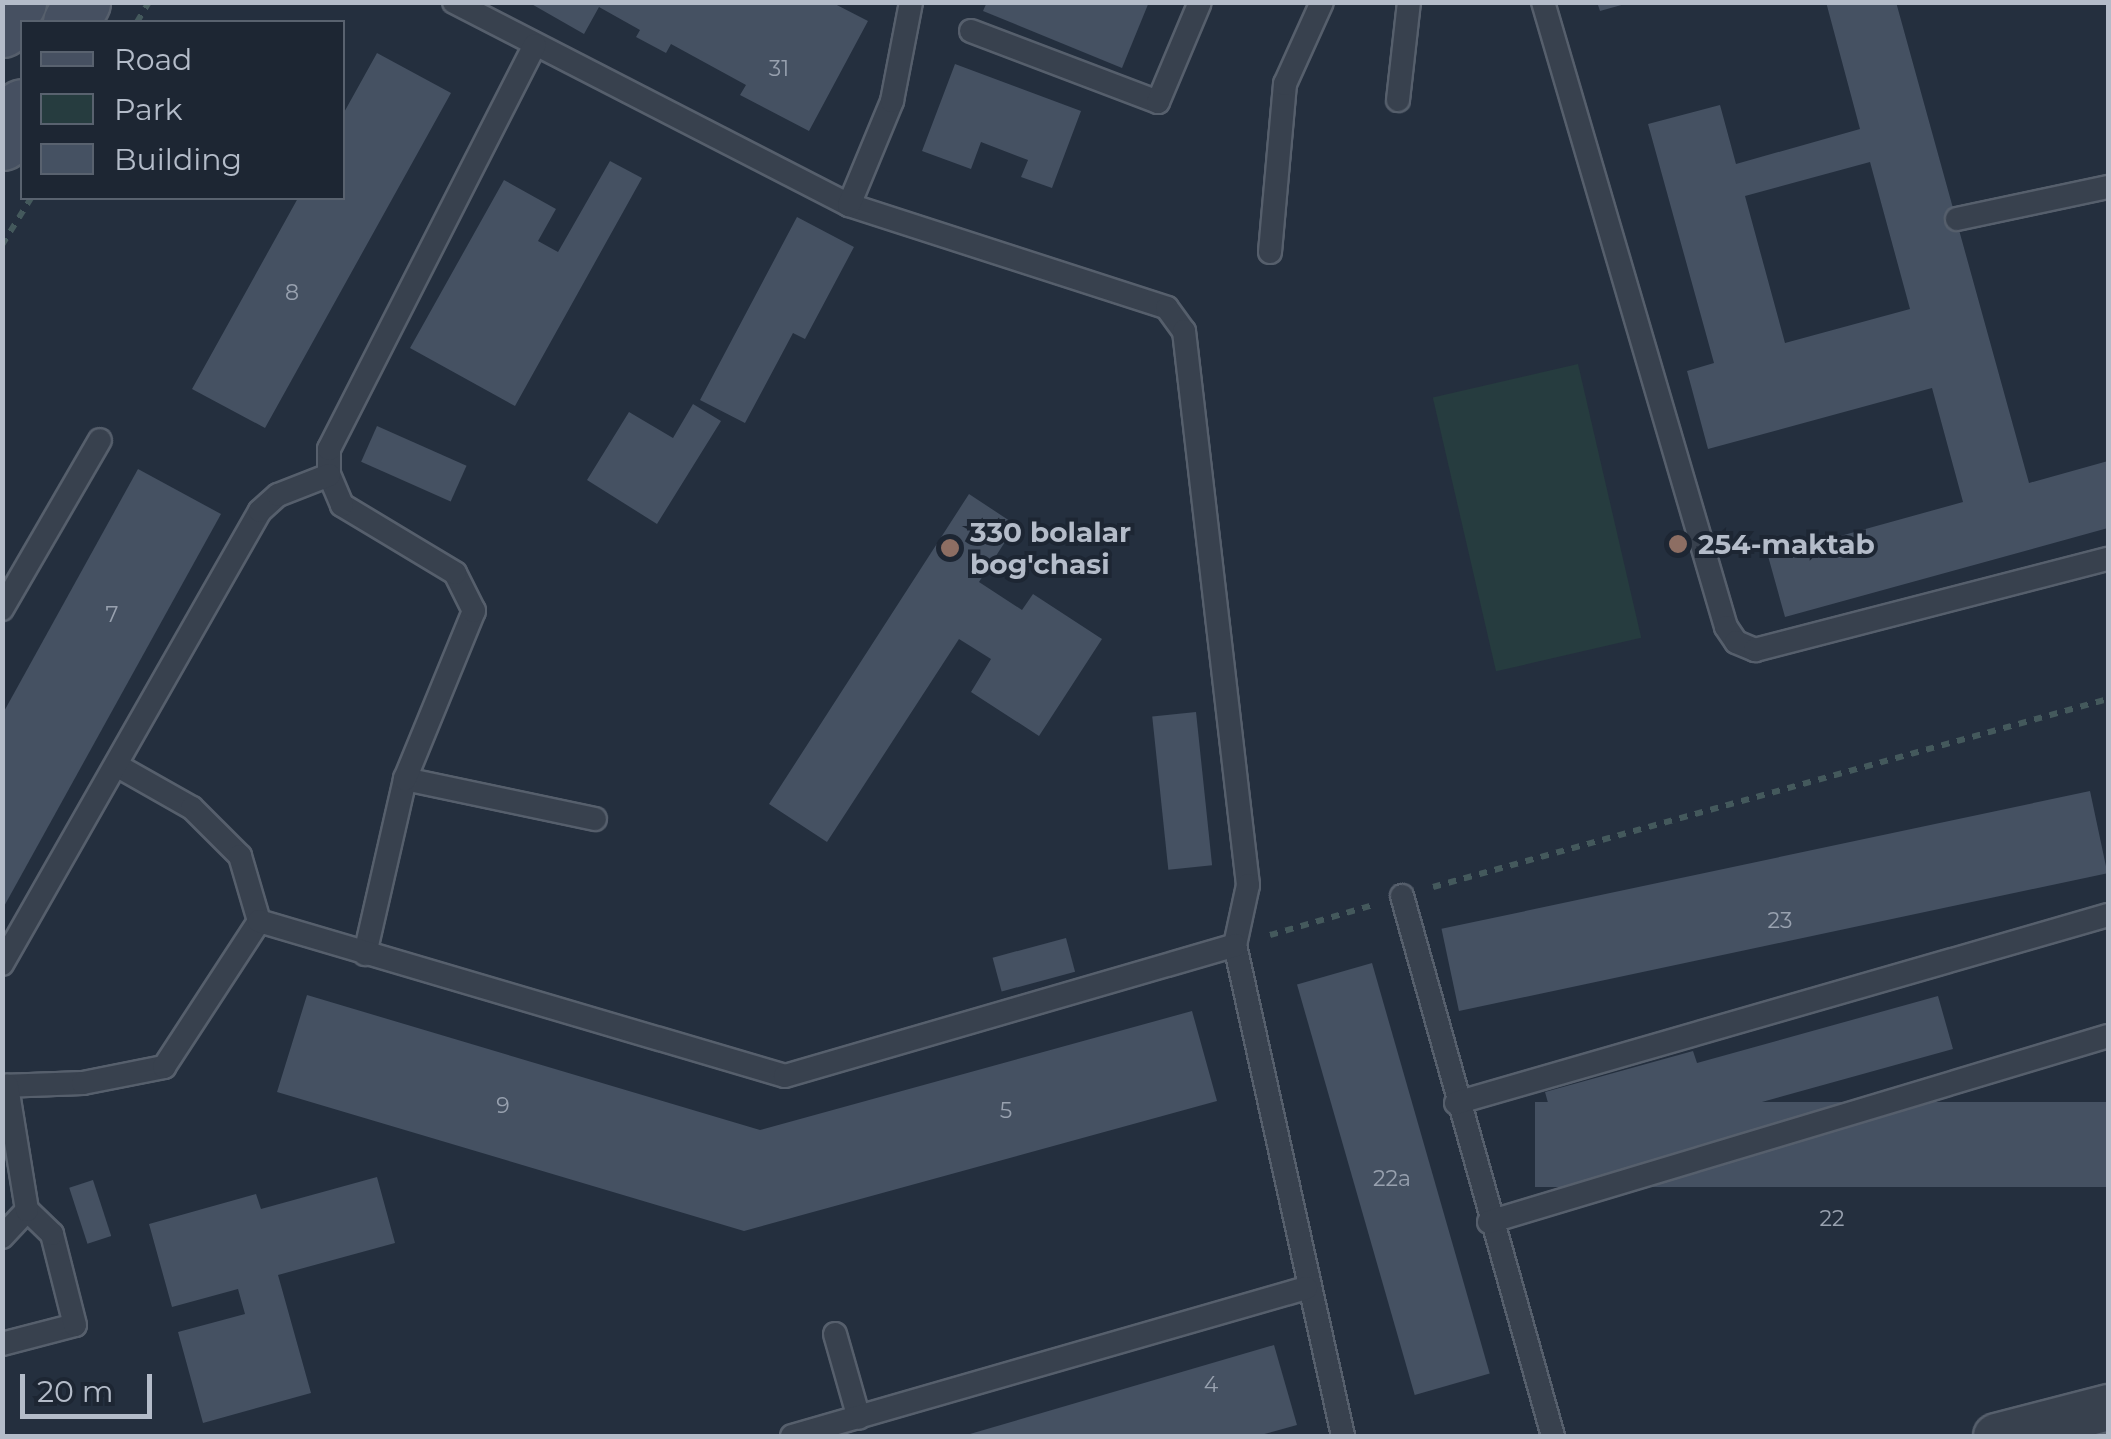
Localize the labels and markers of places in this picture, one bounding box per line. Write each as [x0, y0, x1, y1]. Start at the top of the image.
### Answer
place label: 330 bolalar bog'chasi [970, 515, 1131, 581]
place label: 254-maktab [1698, 527, 1875, 561]
marker: 254-maktab [1667, 533, 1689, 555]
marker: 330 bolalar bog'chasi [939, 537, 961, 559]

